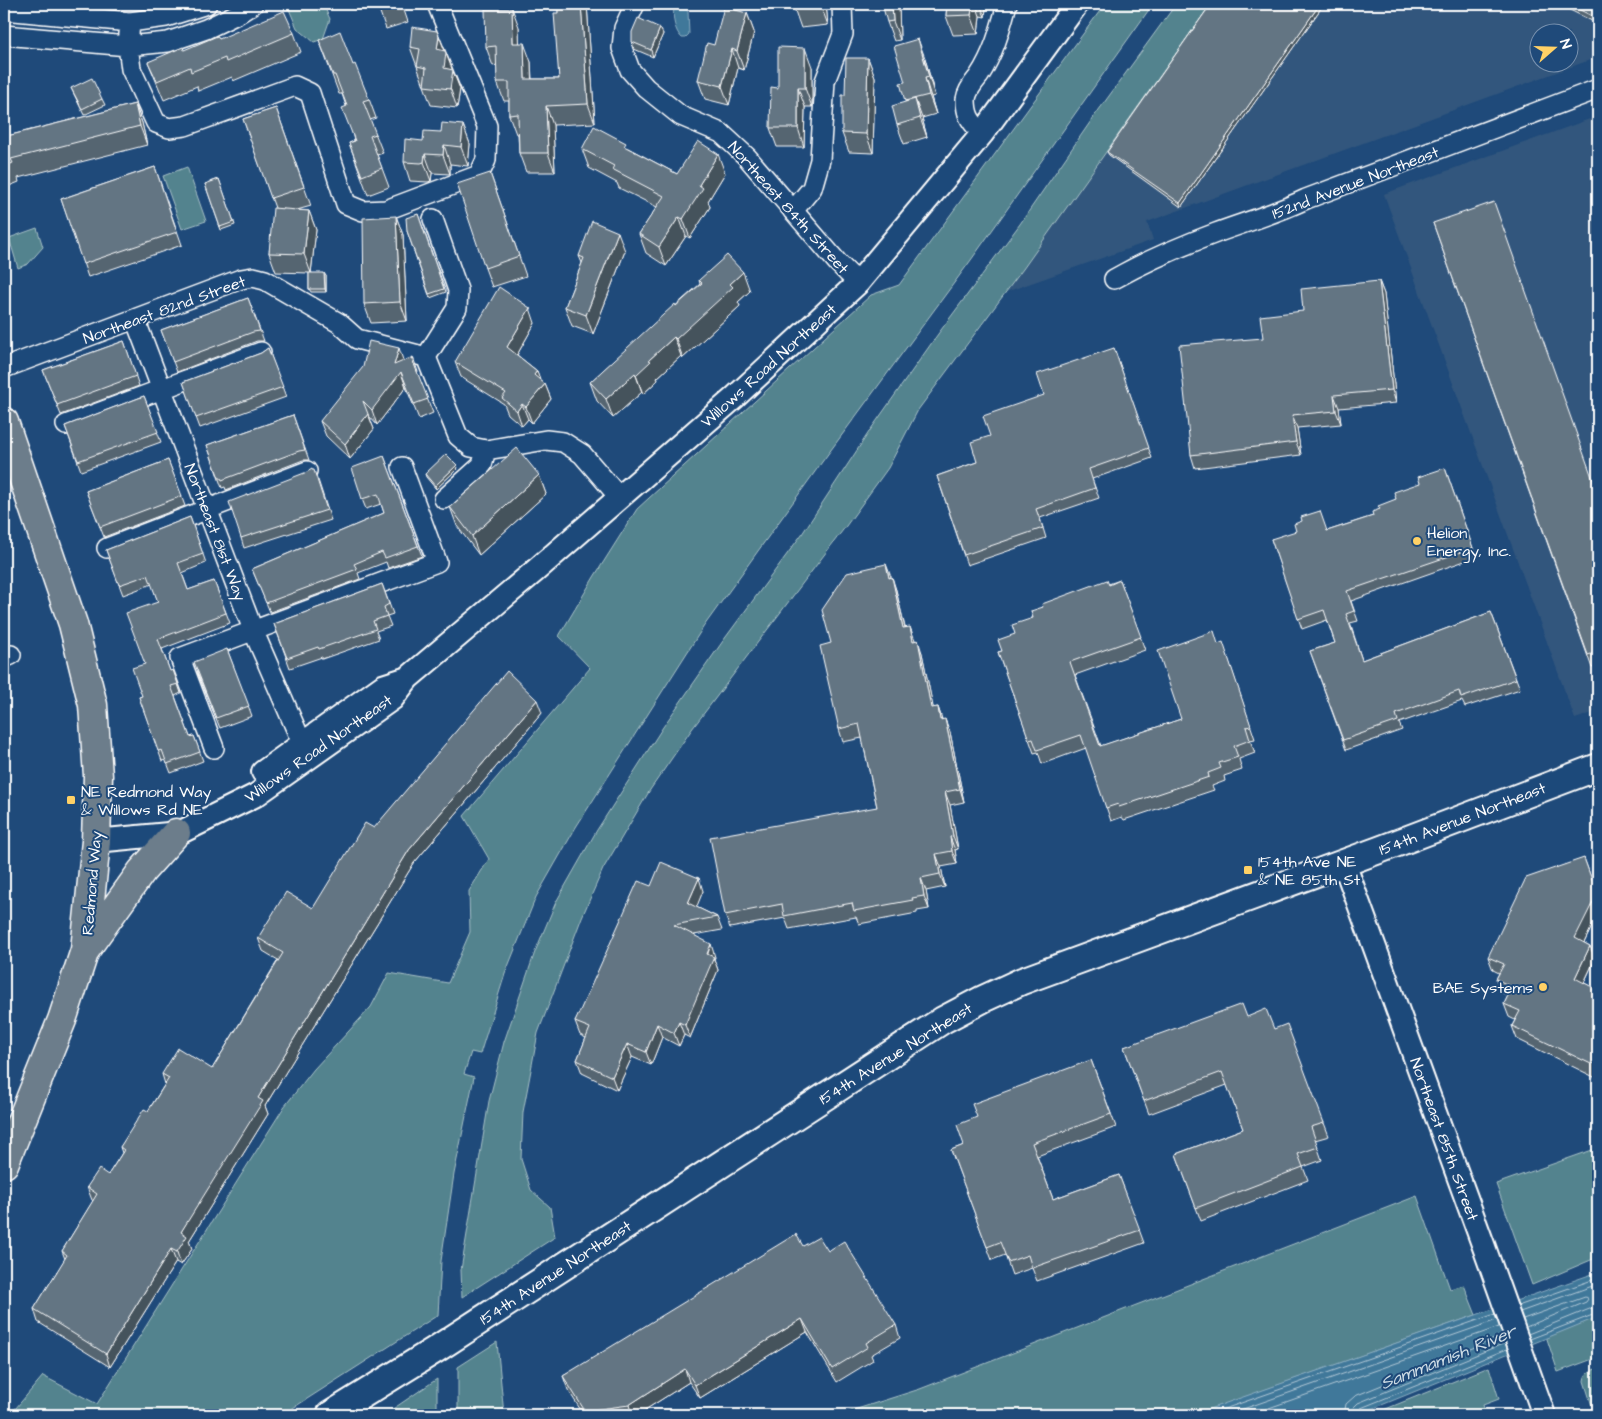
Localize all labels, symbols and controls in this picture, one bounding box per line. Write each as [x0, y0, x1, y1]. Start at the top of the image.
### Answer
north arrow [1530, 22, 1580, 72]
text: N [1554, 36, 1576, 52]
street label: Northeast 84th Street [723, 137, 854, 279]
street label: 152nd Avenue Northeast [1269, 141, 1442, 225]
street label: Northeast 82nd Street [80, 270, 249, 350]
street label: Willows Road Northeast [696, 298, 842, 433]
street label: Northeast 81st Way [178, 461, 251, 605]
place label: Helion Energy, Inc. [1427, 522, 1511, 563]
marker: Helion Energy, Inc. [1411, 535, 1423, 547]
street label: Willows Road Northeast [240, 689, 397, 808]
street label: 154th Avenue Northeast [1376, 777, 1549, 861]
place label: NE Redmond Way & Willows Rd NE [81, 781, 211, 821]
marker: NE Redmond Way & Willows Rd NE [65, 794, 77, 806]
street label: Redmond Way [76, 830, 109, 936]
place label: 154th Ave NE & NE 85th St [1258, 851, 1361, 891]
marker: 154th Ave NE & NE 85th St [1242, 864, 1254, 876]
place label: BAE Systems [1433, 977, 1533, 1000]
marker: BAE Systems [1537, 981, 1549, 993]
street label: 154th Avenue Northeast [815, 997, 977, 1110]
street label: Northeast 85th Street [1404, 1055, 1484, 1224]
street label: 154th Avenue Northeast [475, 1215, 636, 1330]
water label: Sammamish River [1377, 1318, 1522, 1396]

